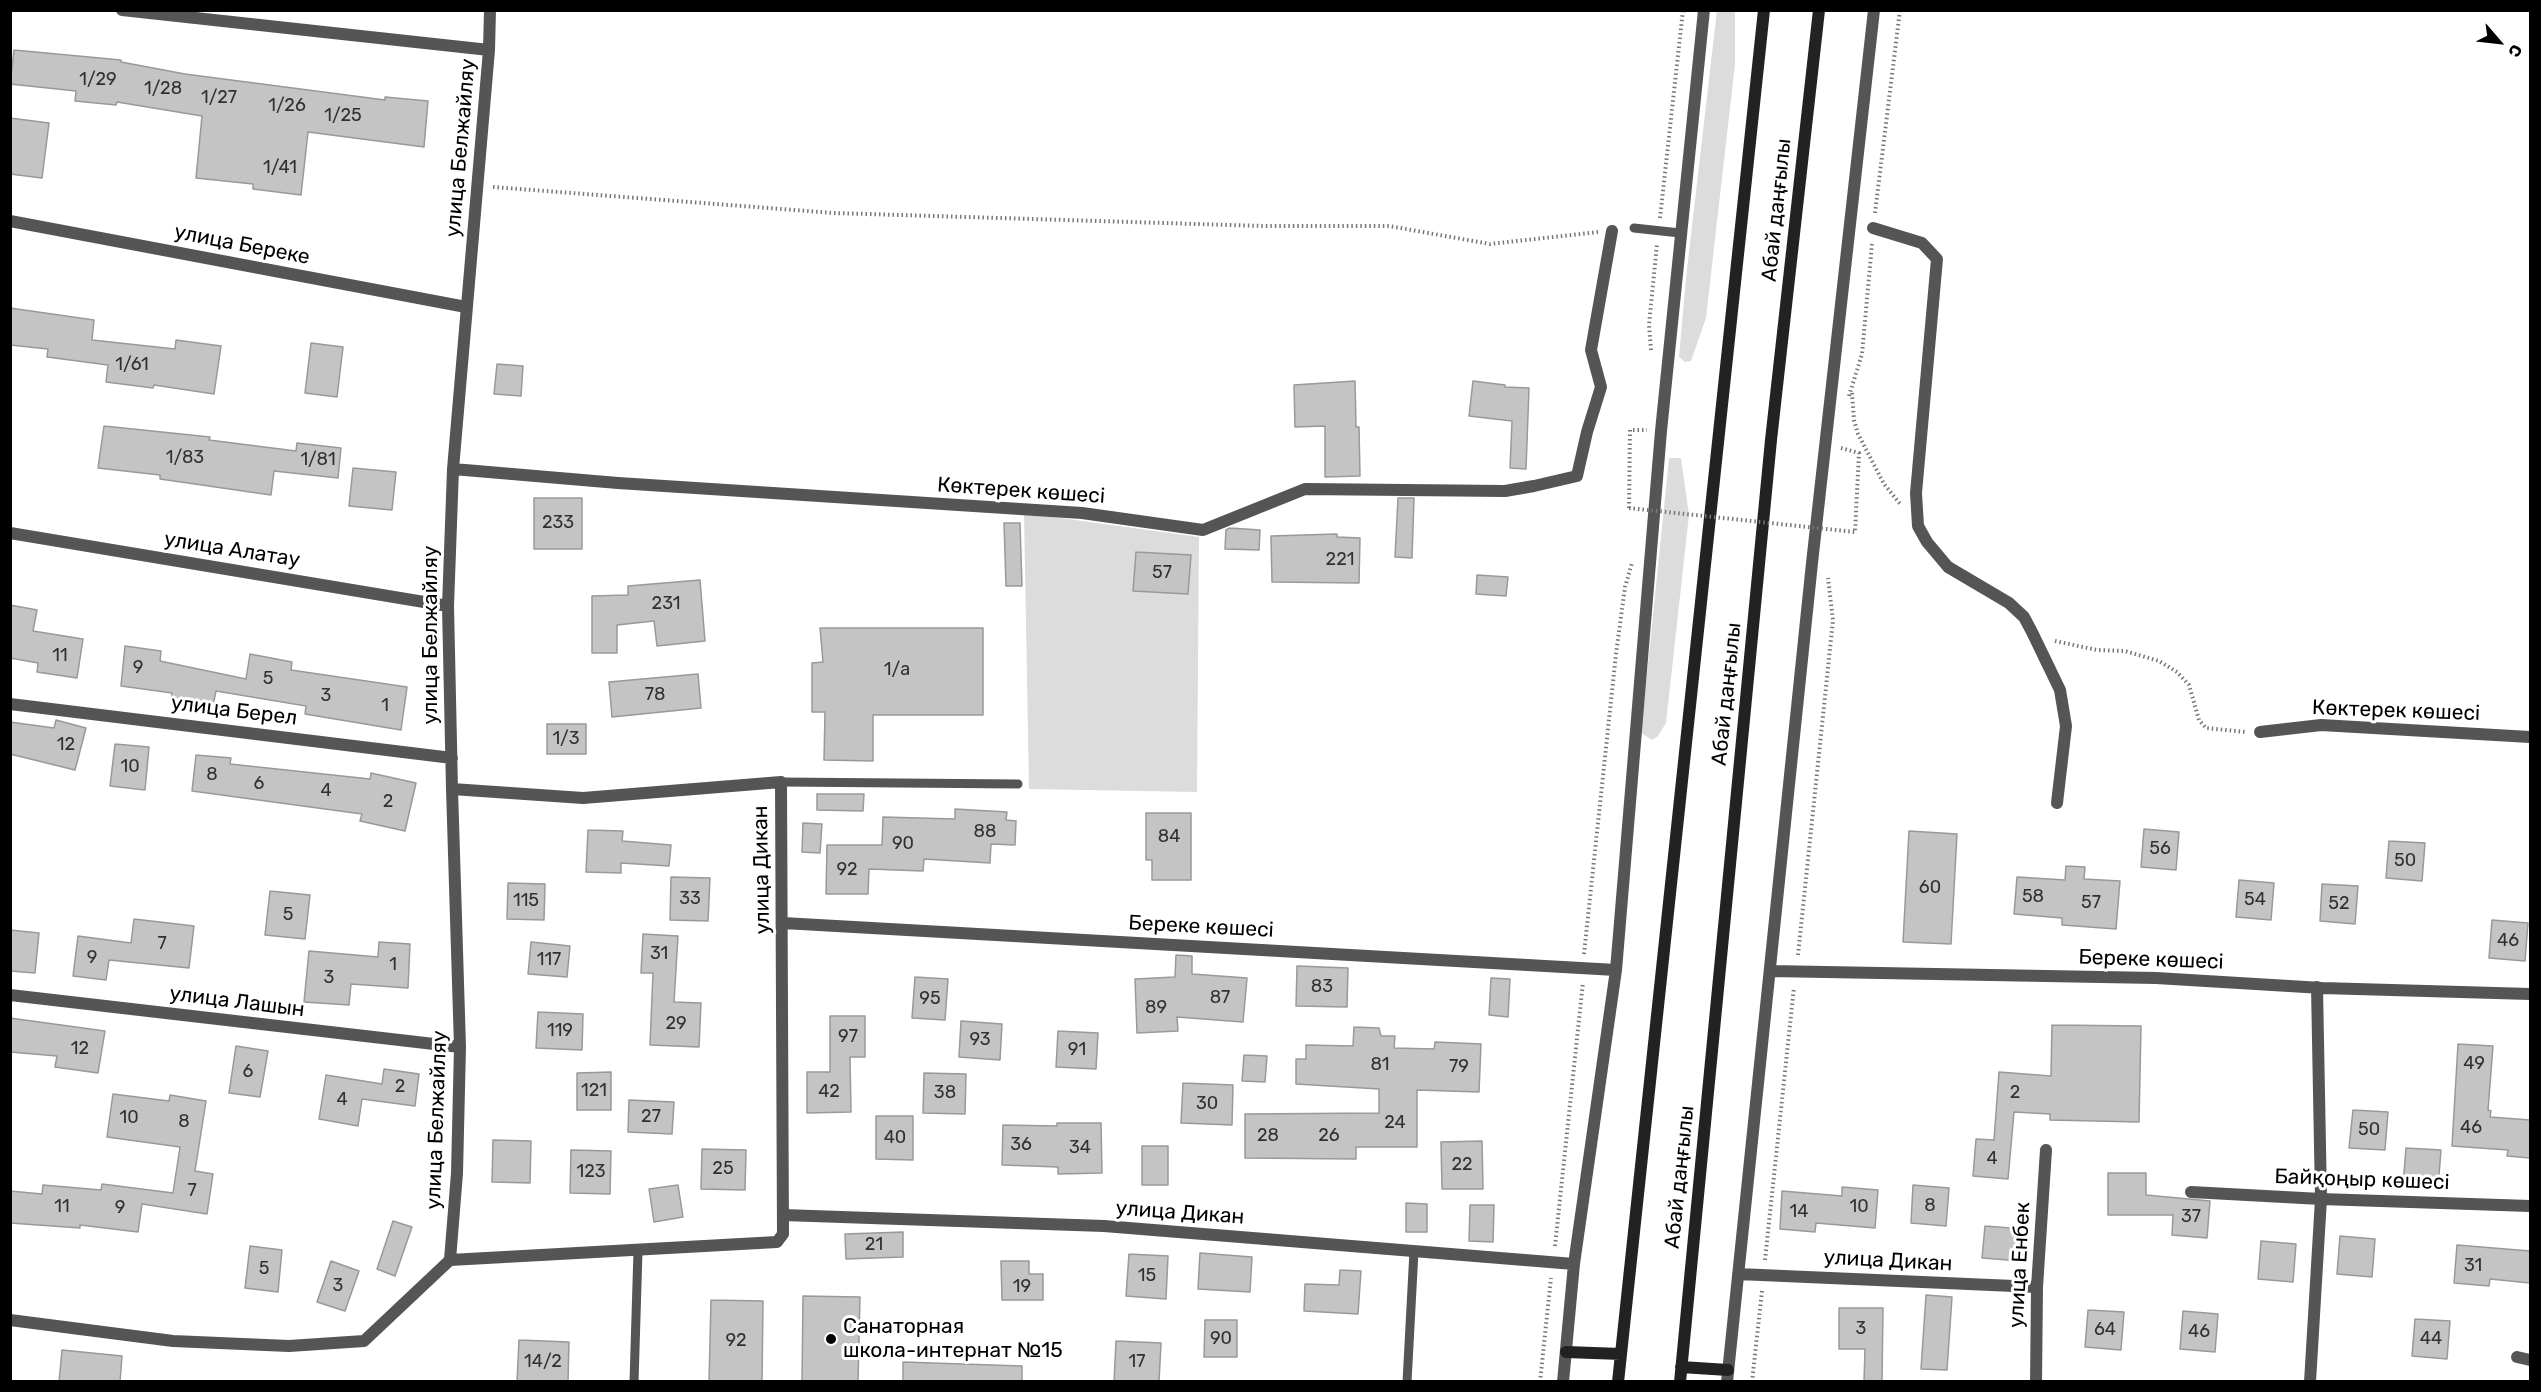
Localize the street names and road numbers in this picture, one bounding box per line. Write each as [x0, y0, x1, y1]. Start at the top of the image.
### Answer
street label: улица Белжайляу [441, 58, 481, 238]
street label: Абай даңғылы [1757, 137, 1797, 283]
street label: улица Береке [172, 220, 312, 270]
street label: Көктерек көшесі [936, 473, 1106, 509]
street label: улица Алатау [162, 527, 302, 573]
street label: улица Белжайляу [418, 545, 444, 725]
street label: Абай даңғылы [1707, 621, 1747, 767]
street label: улица Берел [169, 691, 299, 731]
street label: Көктерек көшесі [2312, 695, 2480, 727]
street label: улица Дикан [748, 805, 776, 935]
street label: Береке көшесі [1128, 911, 1274, 943]
street label: Береке көшесі [2078, 945, 2224, 975]
street label: улица Лашын [168, 981, 306, 1023]
street label: улица Белжайляу [421, 1030, 453, 1210]
street label: Абай даңғылы [1660, 1104, 1700, 1250]
street label: Байқоңыр көшесі [2274, 1164, 2450, 1196]
street label: улица Дикан [1115, 1196, 1245, 1230]
street label: улица Енбек [2004, 1201, 2036, 1329]
street label: улица Дикан [1823, 1245, 1953, 1277]

